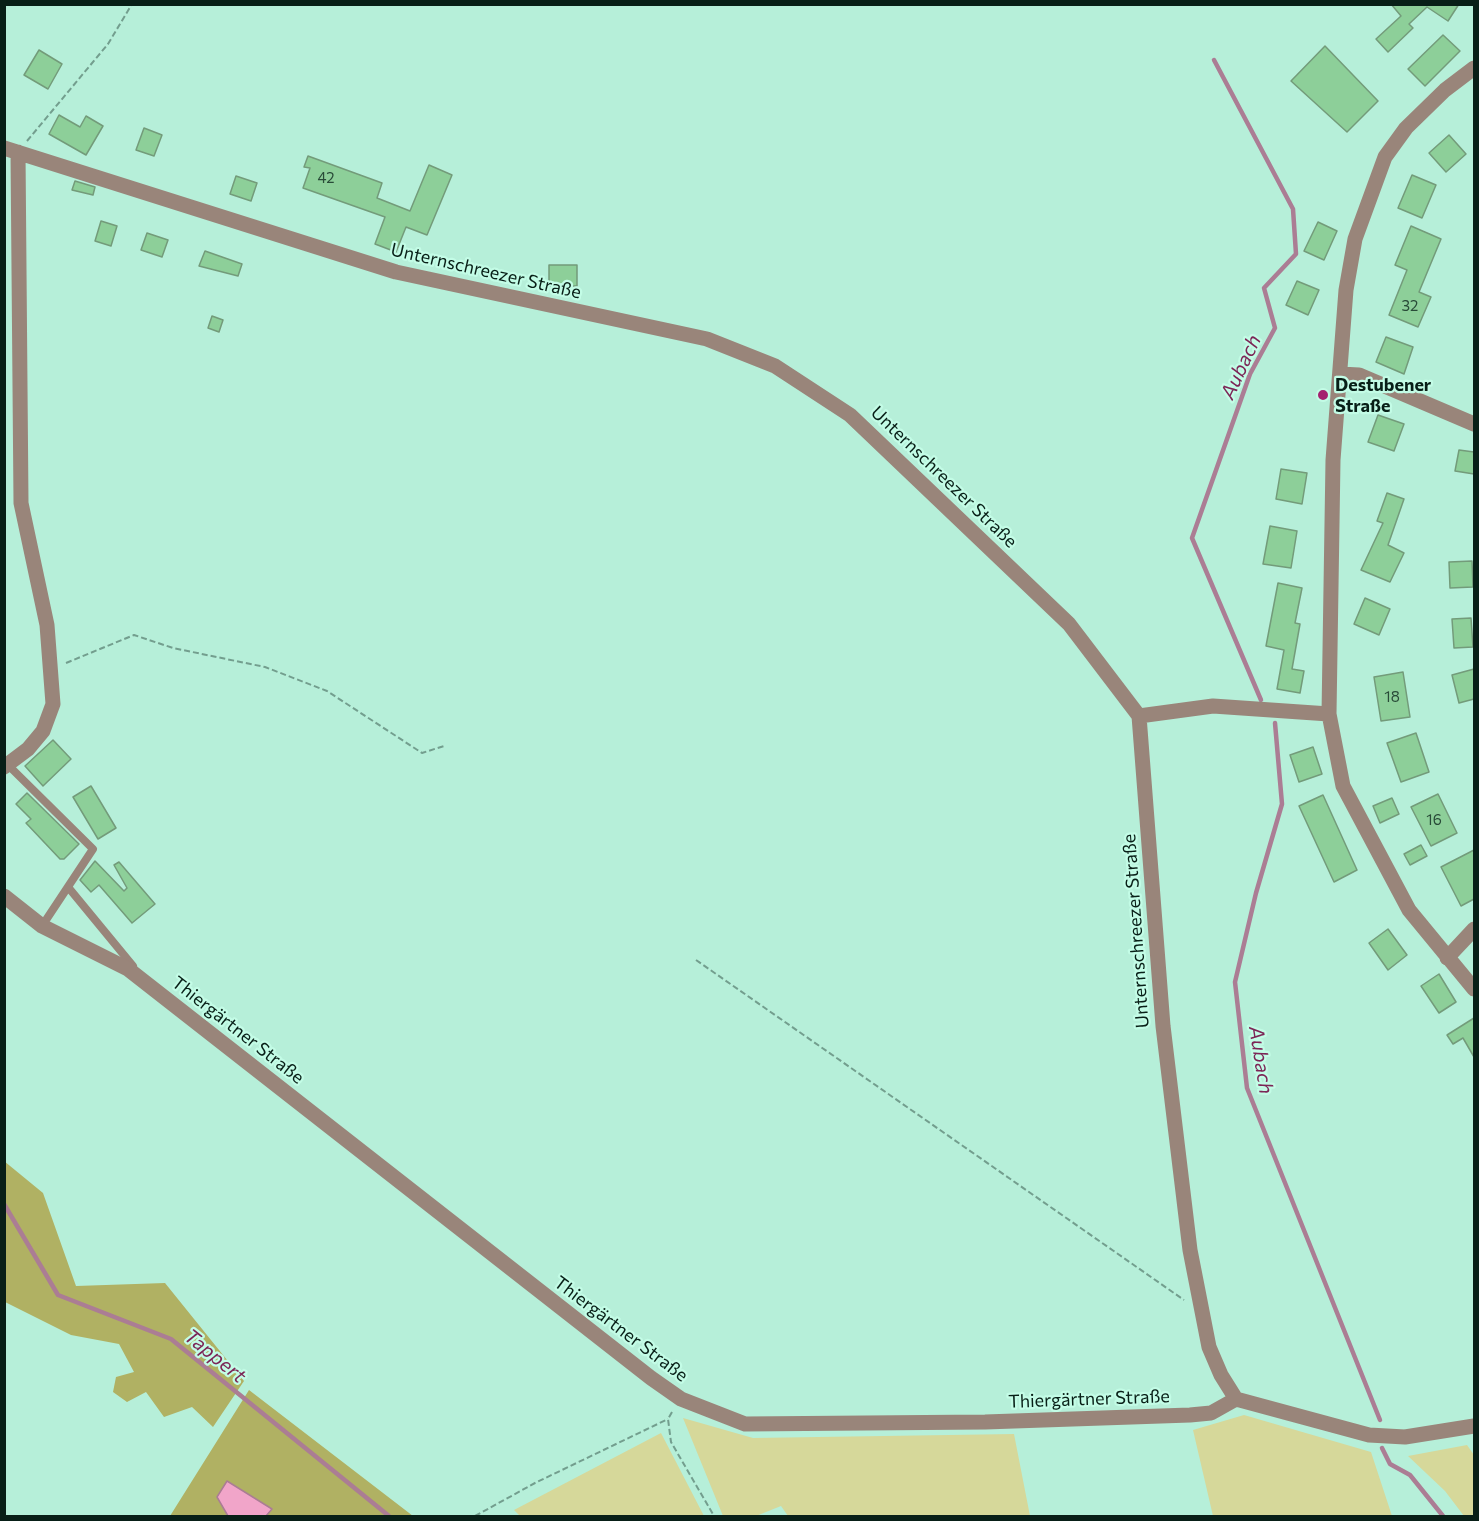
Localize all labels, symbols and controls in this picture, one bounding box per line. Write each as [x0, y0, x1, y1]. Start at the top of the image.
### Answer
house number: 42 [317, 169, 335, 187]
street label: Unternschreezer Straße [389, 239, 583, 303]
house number: 32 [1402, 297, 1418, 315]
water label: Aubach [1216, 331, 1266, 403]
place label: Destubener Straße [1335, 374, 1431, 416]
marker: Destubener Straße [1316, 388, 1330, 402]
street label: Unternschreezer Straße [866, 402, 1022, 552]
house number: 18 [1384, 688, 1400, 706]
house number: 16 [1426, 811, 1442, 829]
street label: Unternschreezer Straße [1118, 833, 1154, 1029]
street label: Thiergärtner Straße [168, 972, 308, 1088]
water label: Aubach [1244, 1024, 1278, 1096]
street label: Thiergärtner Straße [550, 1272, 692, 1386]
water label: Tappert [179, 1324, 251, 1388]
street label: Thiergärtner Straße [1008, 1385, 1170, 1413]

